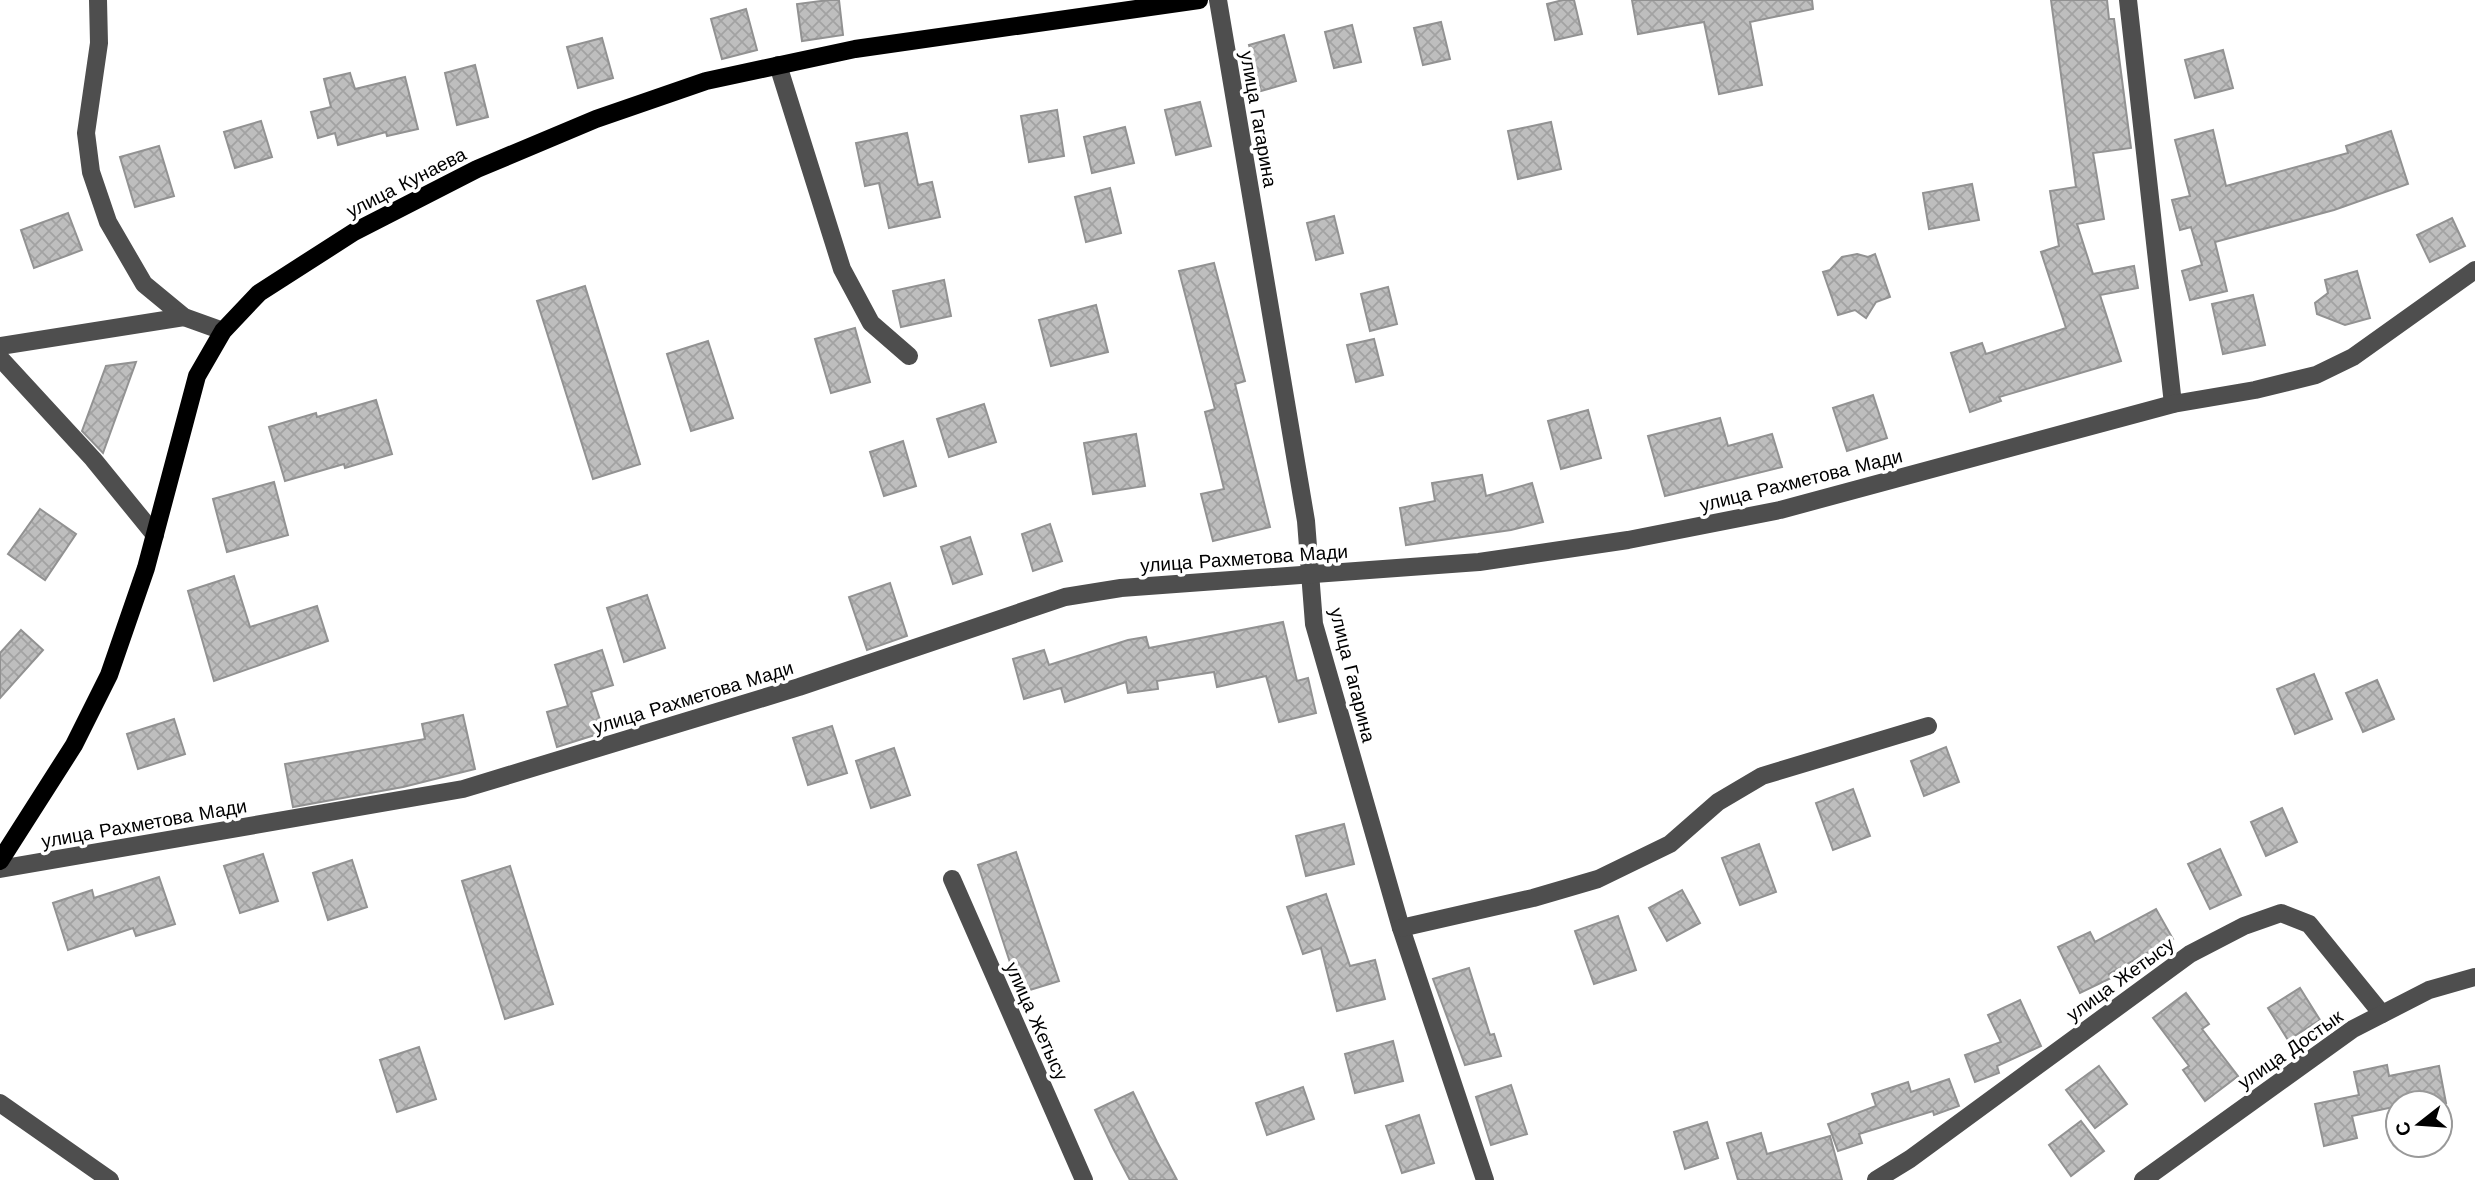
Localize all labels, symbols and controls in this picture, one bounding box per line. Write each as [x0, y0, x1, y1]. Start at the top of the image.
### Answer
street label: улица Гагарина [1235, 49, 1282, 189]
street label: улица Кунаева [342, 142, 470, 223]
street label: улица Рахметова Мади [1697, 444, 1905, 517]
street label: улица Рахметова Мади [1139, 540, 1349, 577]
street label: улица Гагарина [1325, 605, 1380, 745]
street label: улица Рахметова Мади [590, 656, 796, 739]
street label: улица Рахметова Мади [40, 794, 249, 853]
street label: улица Жетысу [2062, 932, 2179, 1026]
street label: улица Жетысу [1000, 958, 1073, 1084]
street label: улица Достык [2234, 1004, 2348, 1094]
north arrow [2384, 1089, 2454, 1159]
text: С [2390, 1119, 2416, 1139]

